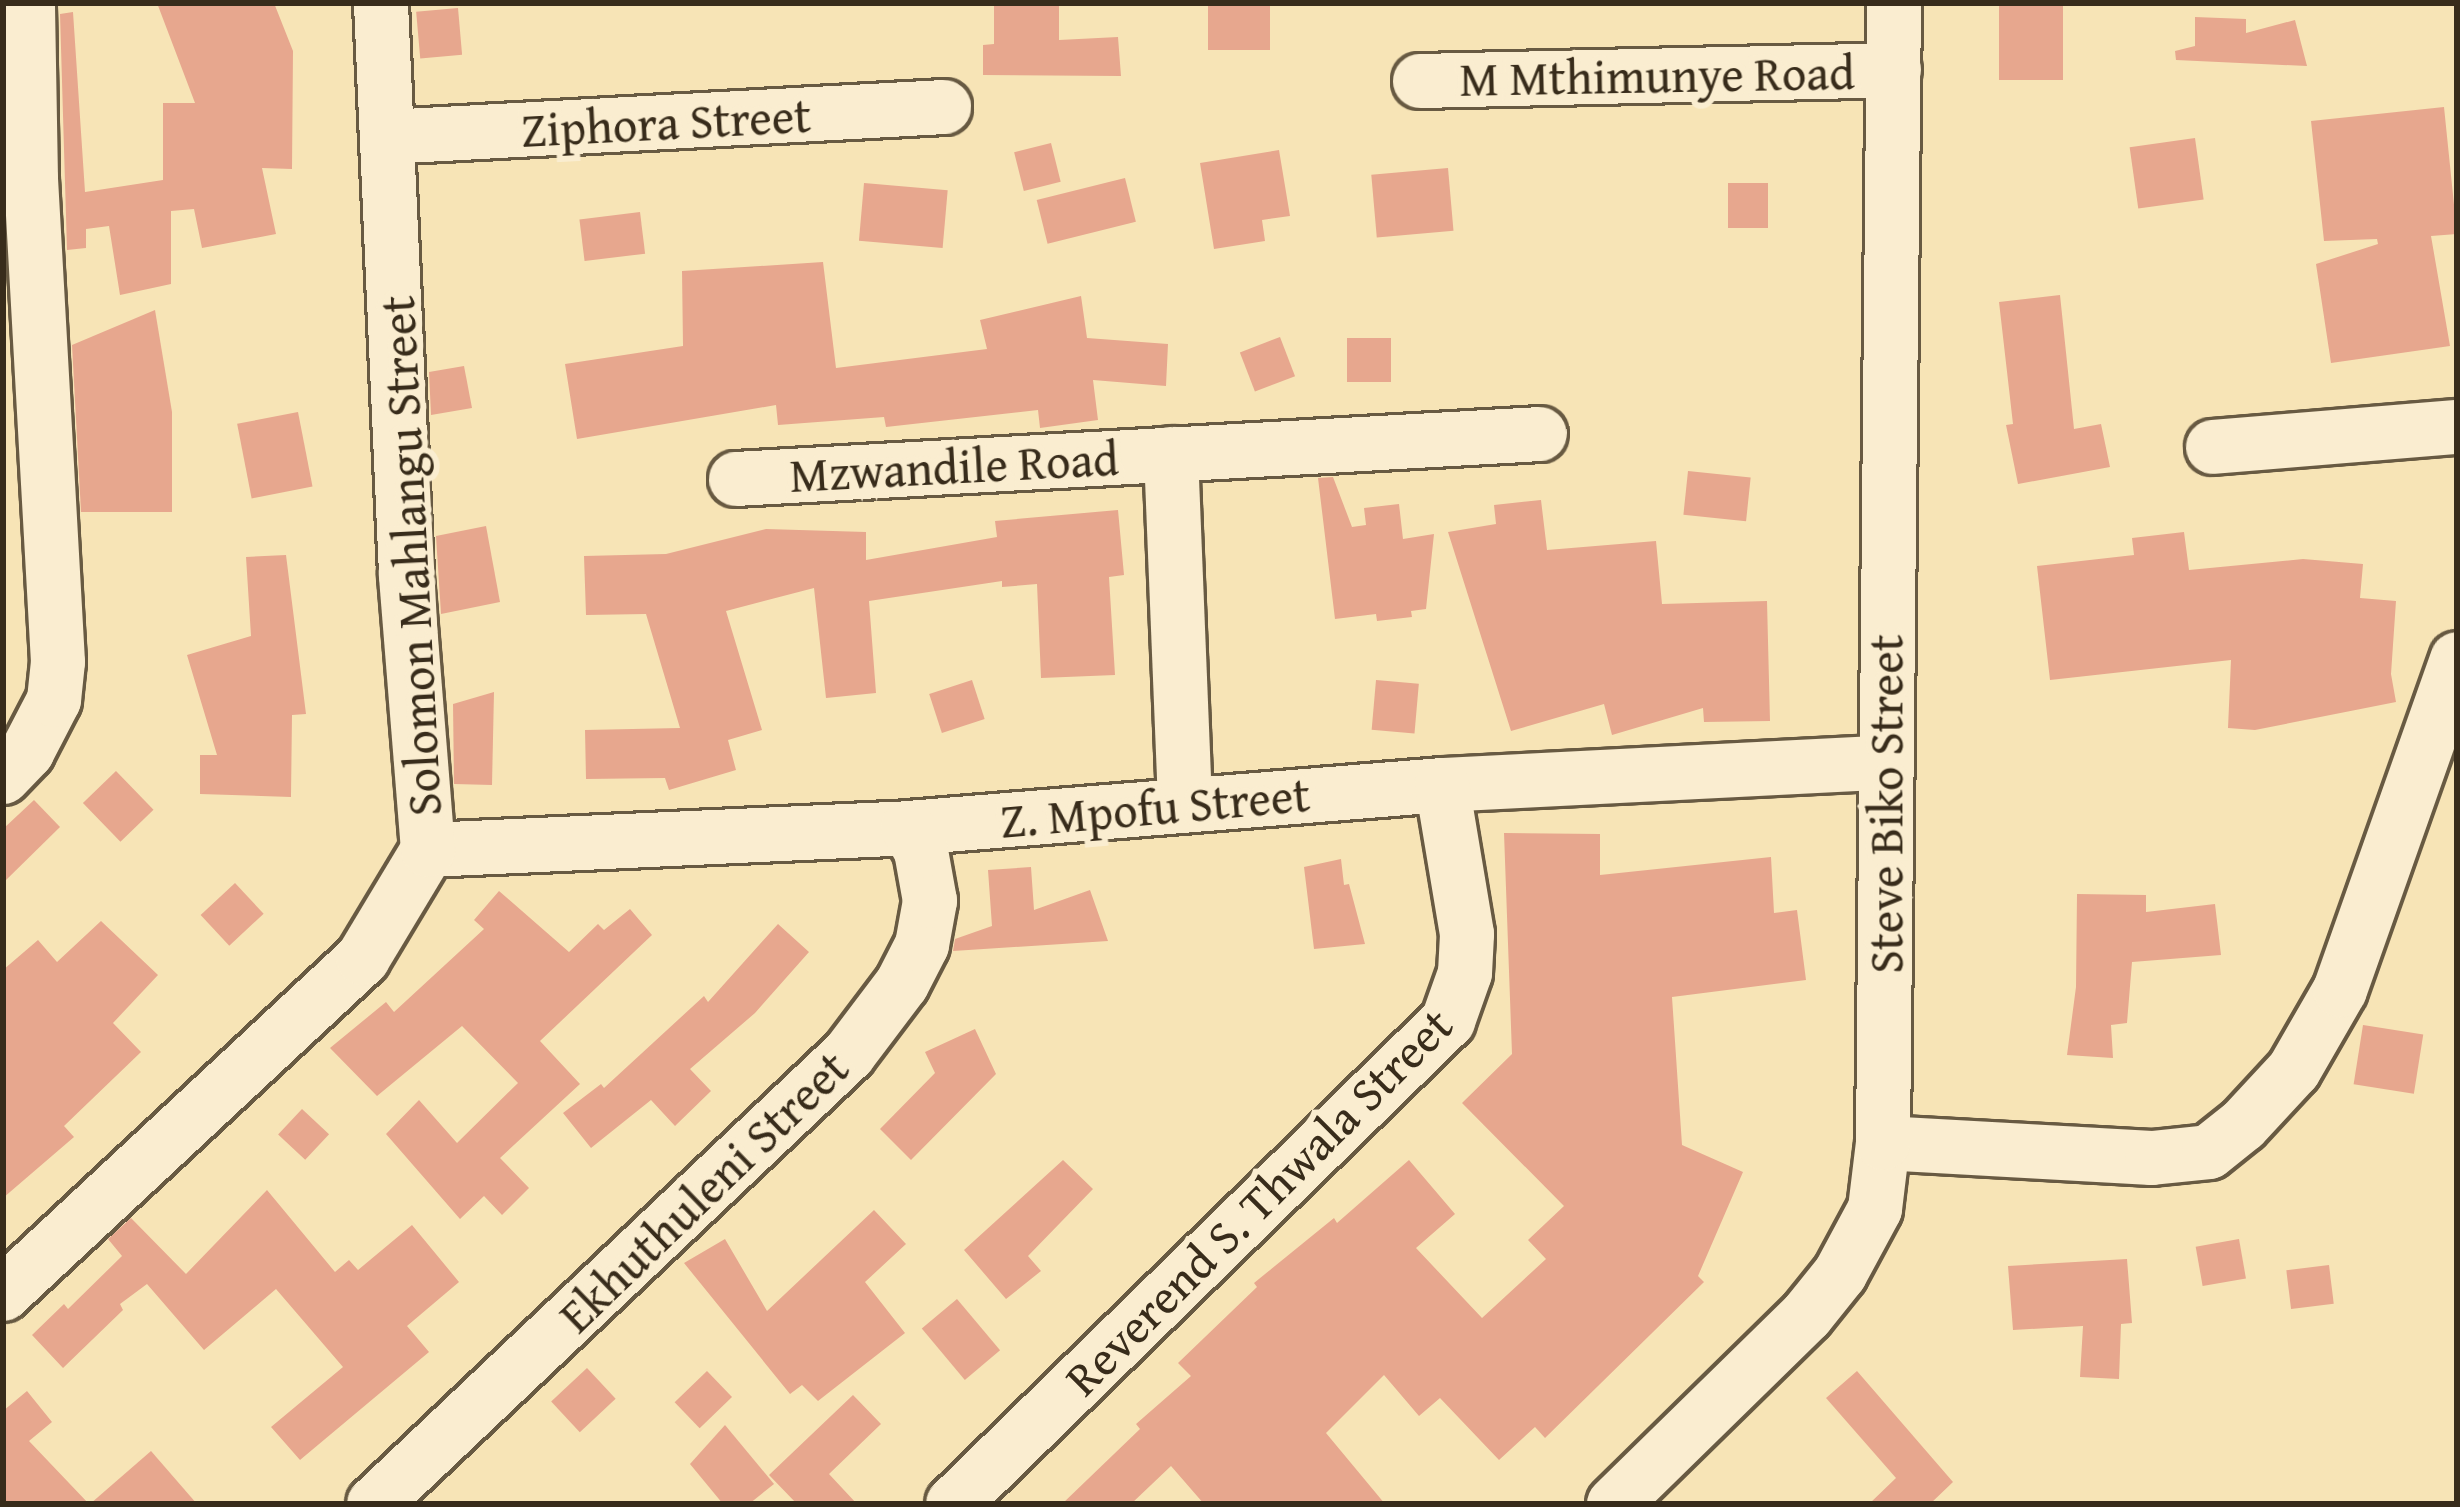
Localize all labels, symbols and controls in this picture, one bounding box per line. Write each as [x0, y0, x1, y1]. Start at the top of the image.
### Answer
street label: M Mthimunye Road [1459, 43, 1855, 107]
street label: Ziphora Street [520, 86, 812, 158]
street label: Solomon Mahlangu Street [368, 294, 452, 818]
street label: Mzwandile Road [788, 429, 1120, 503]
street label: Steve Biko Street [1856, 634, 1914, 974]
street label: Z. Mpofu Street [998, 765, 1312, 849]
street label: Reverend S. Thwala Street [1052, 995, 1464, 1407]
street label: Ekhuthuleni Street [546, 1038, 860, 1344]

